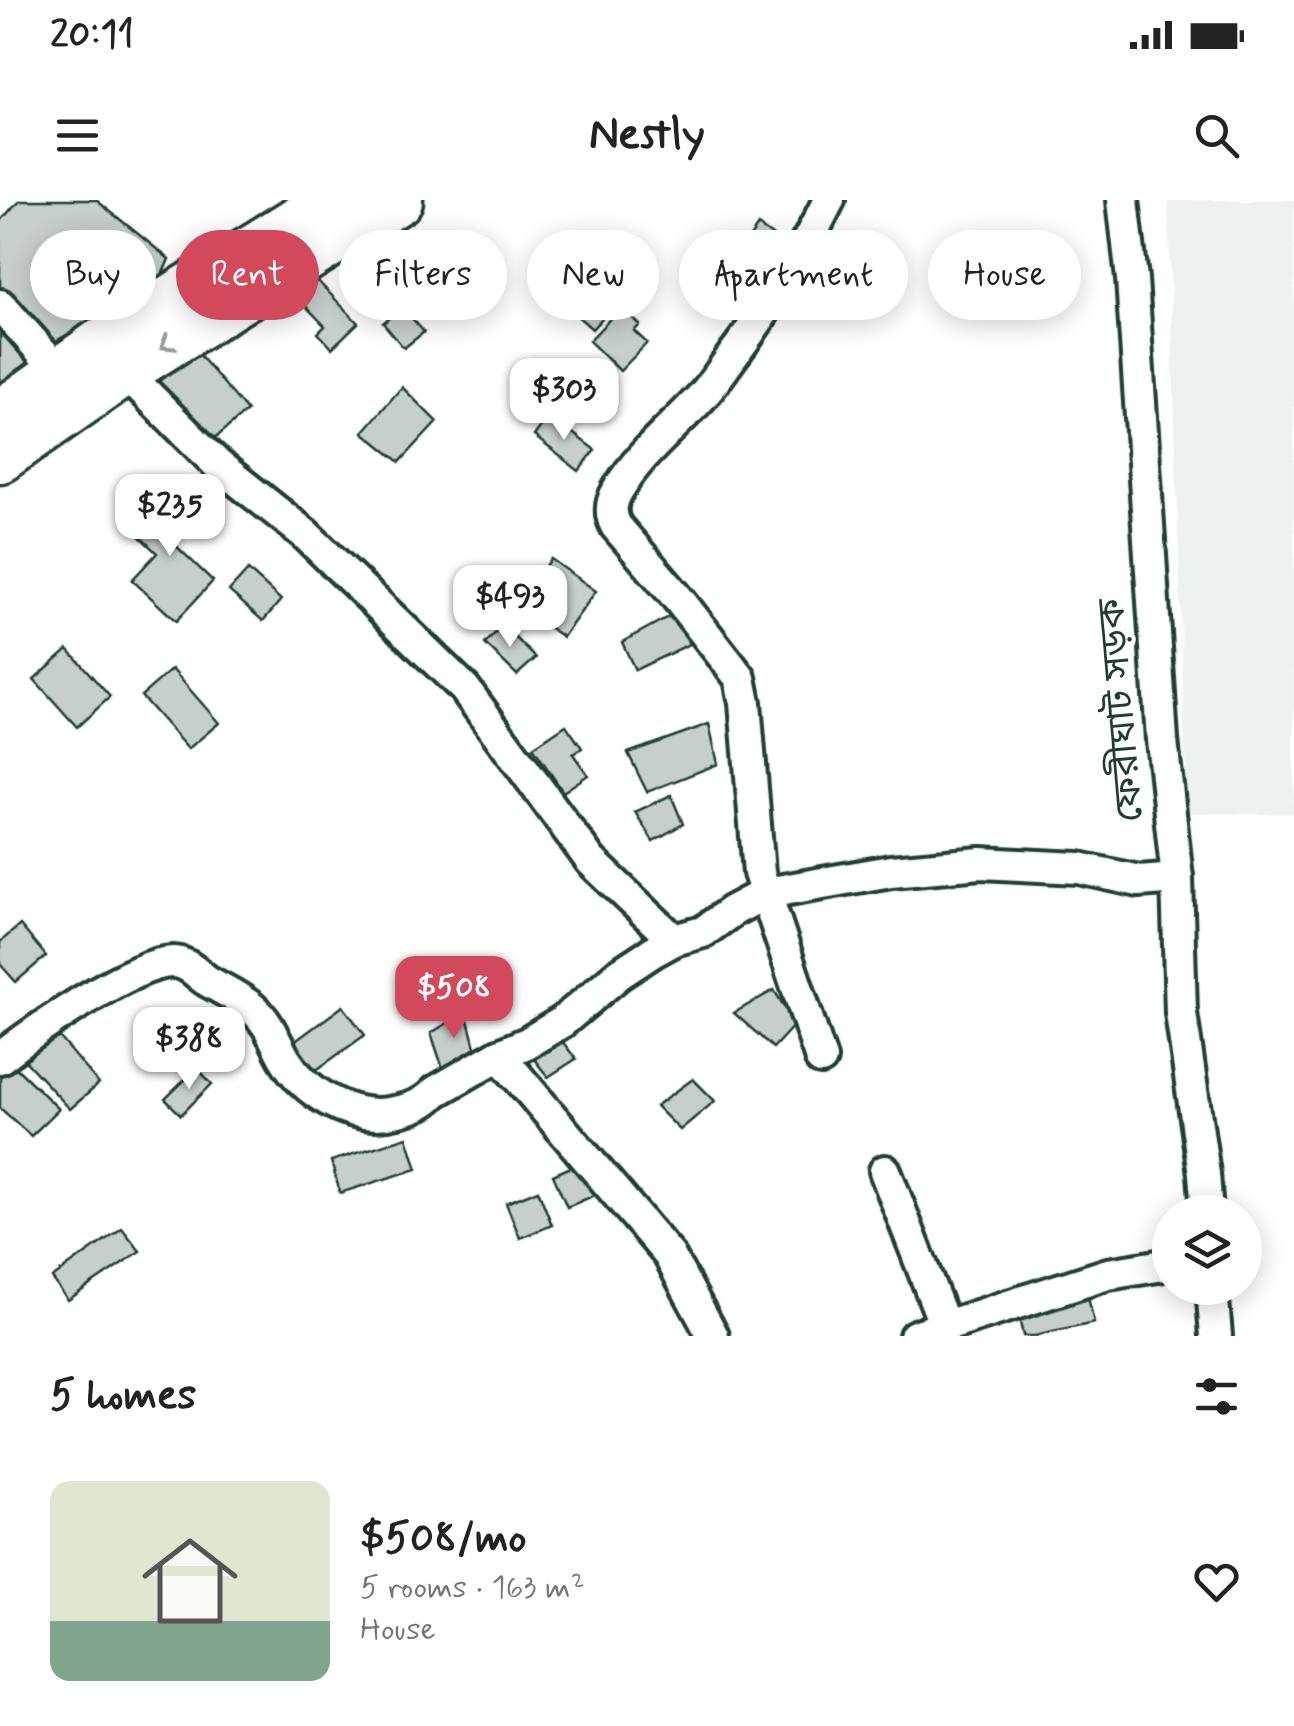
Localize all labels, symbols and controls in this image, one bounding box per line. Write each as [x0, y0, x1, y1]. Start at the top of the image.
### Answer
text: 20:11 [50, 11, 134, 60]
text: Nestly [589, 106, 705, 165]
icon: menu [50, 108, 105, 163]
icon: search [1189, 108, 1244, 163]
chip: Buy [30, 230, 156, 320]
chip: Rent [176, 230, 319, 320]
chip: Filters [339, 230, 507, 320]
chip: New [527, 230, 659, 320]
chip: Apartment [679, 230, 908, 320]
chip: House [928, 230, 1081, 320]
one-way arrow [160, 332, 178, 351]
pin: $303 [505, 358, 623, 443]
text: $303 [532, 369, 596, 411]
pin: $235 [111, 474, 229, 559]
text: $235 [137, 485, 203, 527]
pin: $493 [451, 565, 569, 650]
text: $493 [475, 576, 545, 618]
street label: ফেরীঘাট সড়ক [1088, 595, 1156, 824]
pin: $508 [395, 956, 513, 1041]
text: $508 [417, 967, 491, 1009]
pin: $388 [130, 1007, 248, 1092]
text: $388 [155, 1018, 223, 1060]
map controls [1152, 1195, 1262, 1305]
button: layers [1152, 1195, 1262, 1305]
text: 5 homes [50, 1369, 196, 1424]
icon: filters [1189, 1369, 1244, 1424]
text: $508/mo [360, 1512, 526, 1567]
icon: home [130, 1521, 250, 1641]
icon: heart [1189, 1554, 1244, 1609]
text: 5 rooms · 163 m² [360, 1567, 585, 1609]
text: House [360, 1609, 436, 1651]

